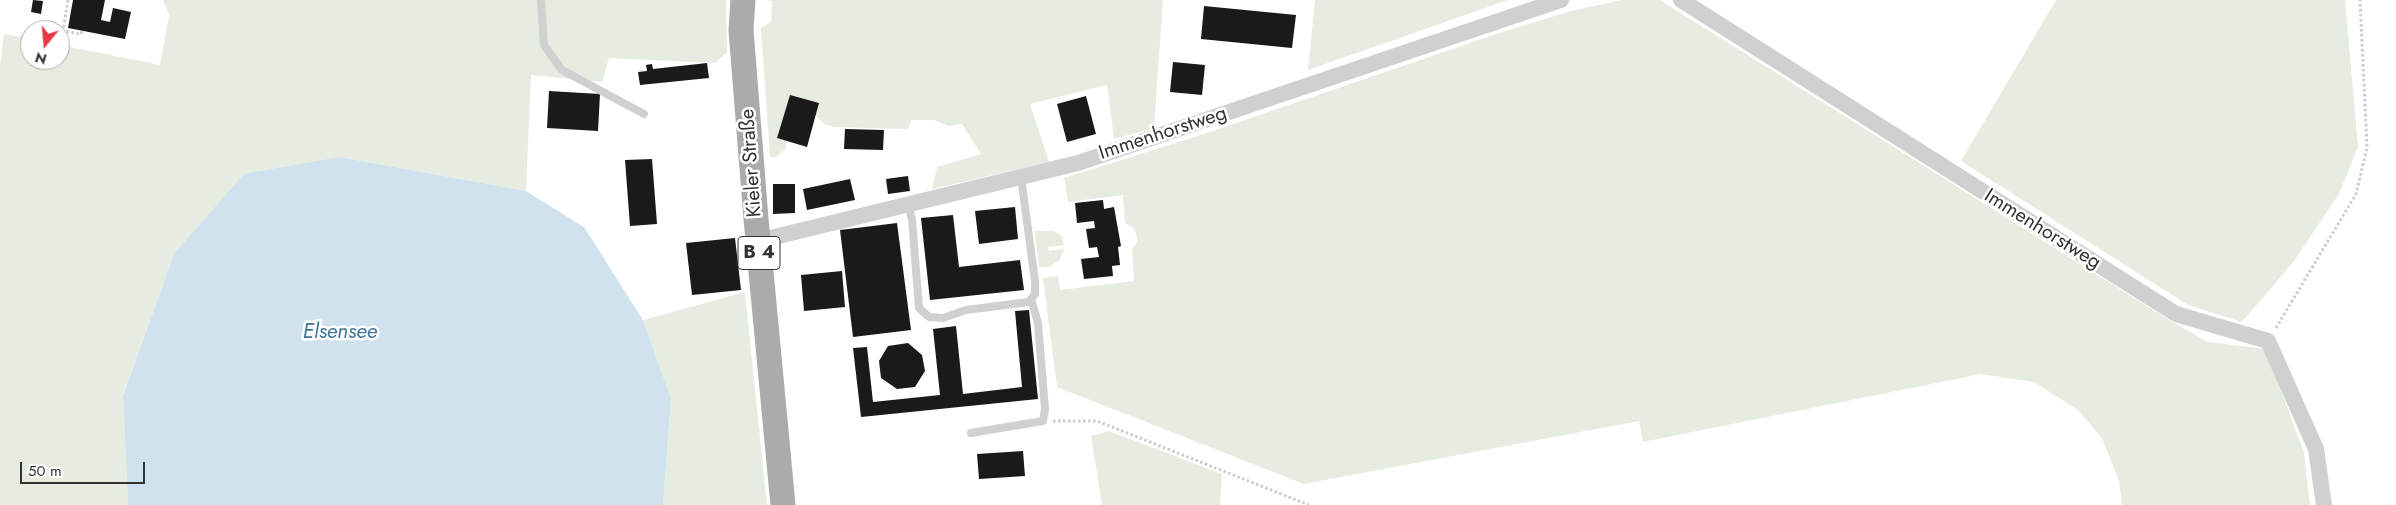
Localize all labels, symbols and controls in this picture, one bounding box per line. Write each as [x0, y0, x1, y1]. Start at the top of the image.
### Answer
north arrow [20, 20, 70, 70]
text: N [33, 47, 49, 70]
street label: Immenhorstweg [1096, 102, 1230, 166]
street label: Kieler Straße [736, 108, 768, 218]
street label: Immenhorstweg [1979, 185, 2105, 275]
road number: B 4 [738, 237, 780, 270]
water label: Elsensee [303, 320, 377, 346]
scale bar [22, 452, 148, 484]
text: 50 m [28, 460, 62, 482]

